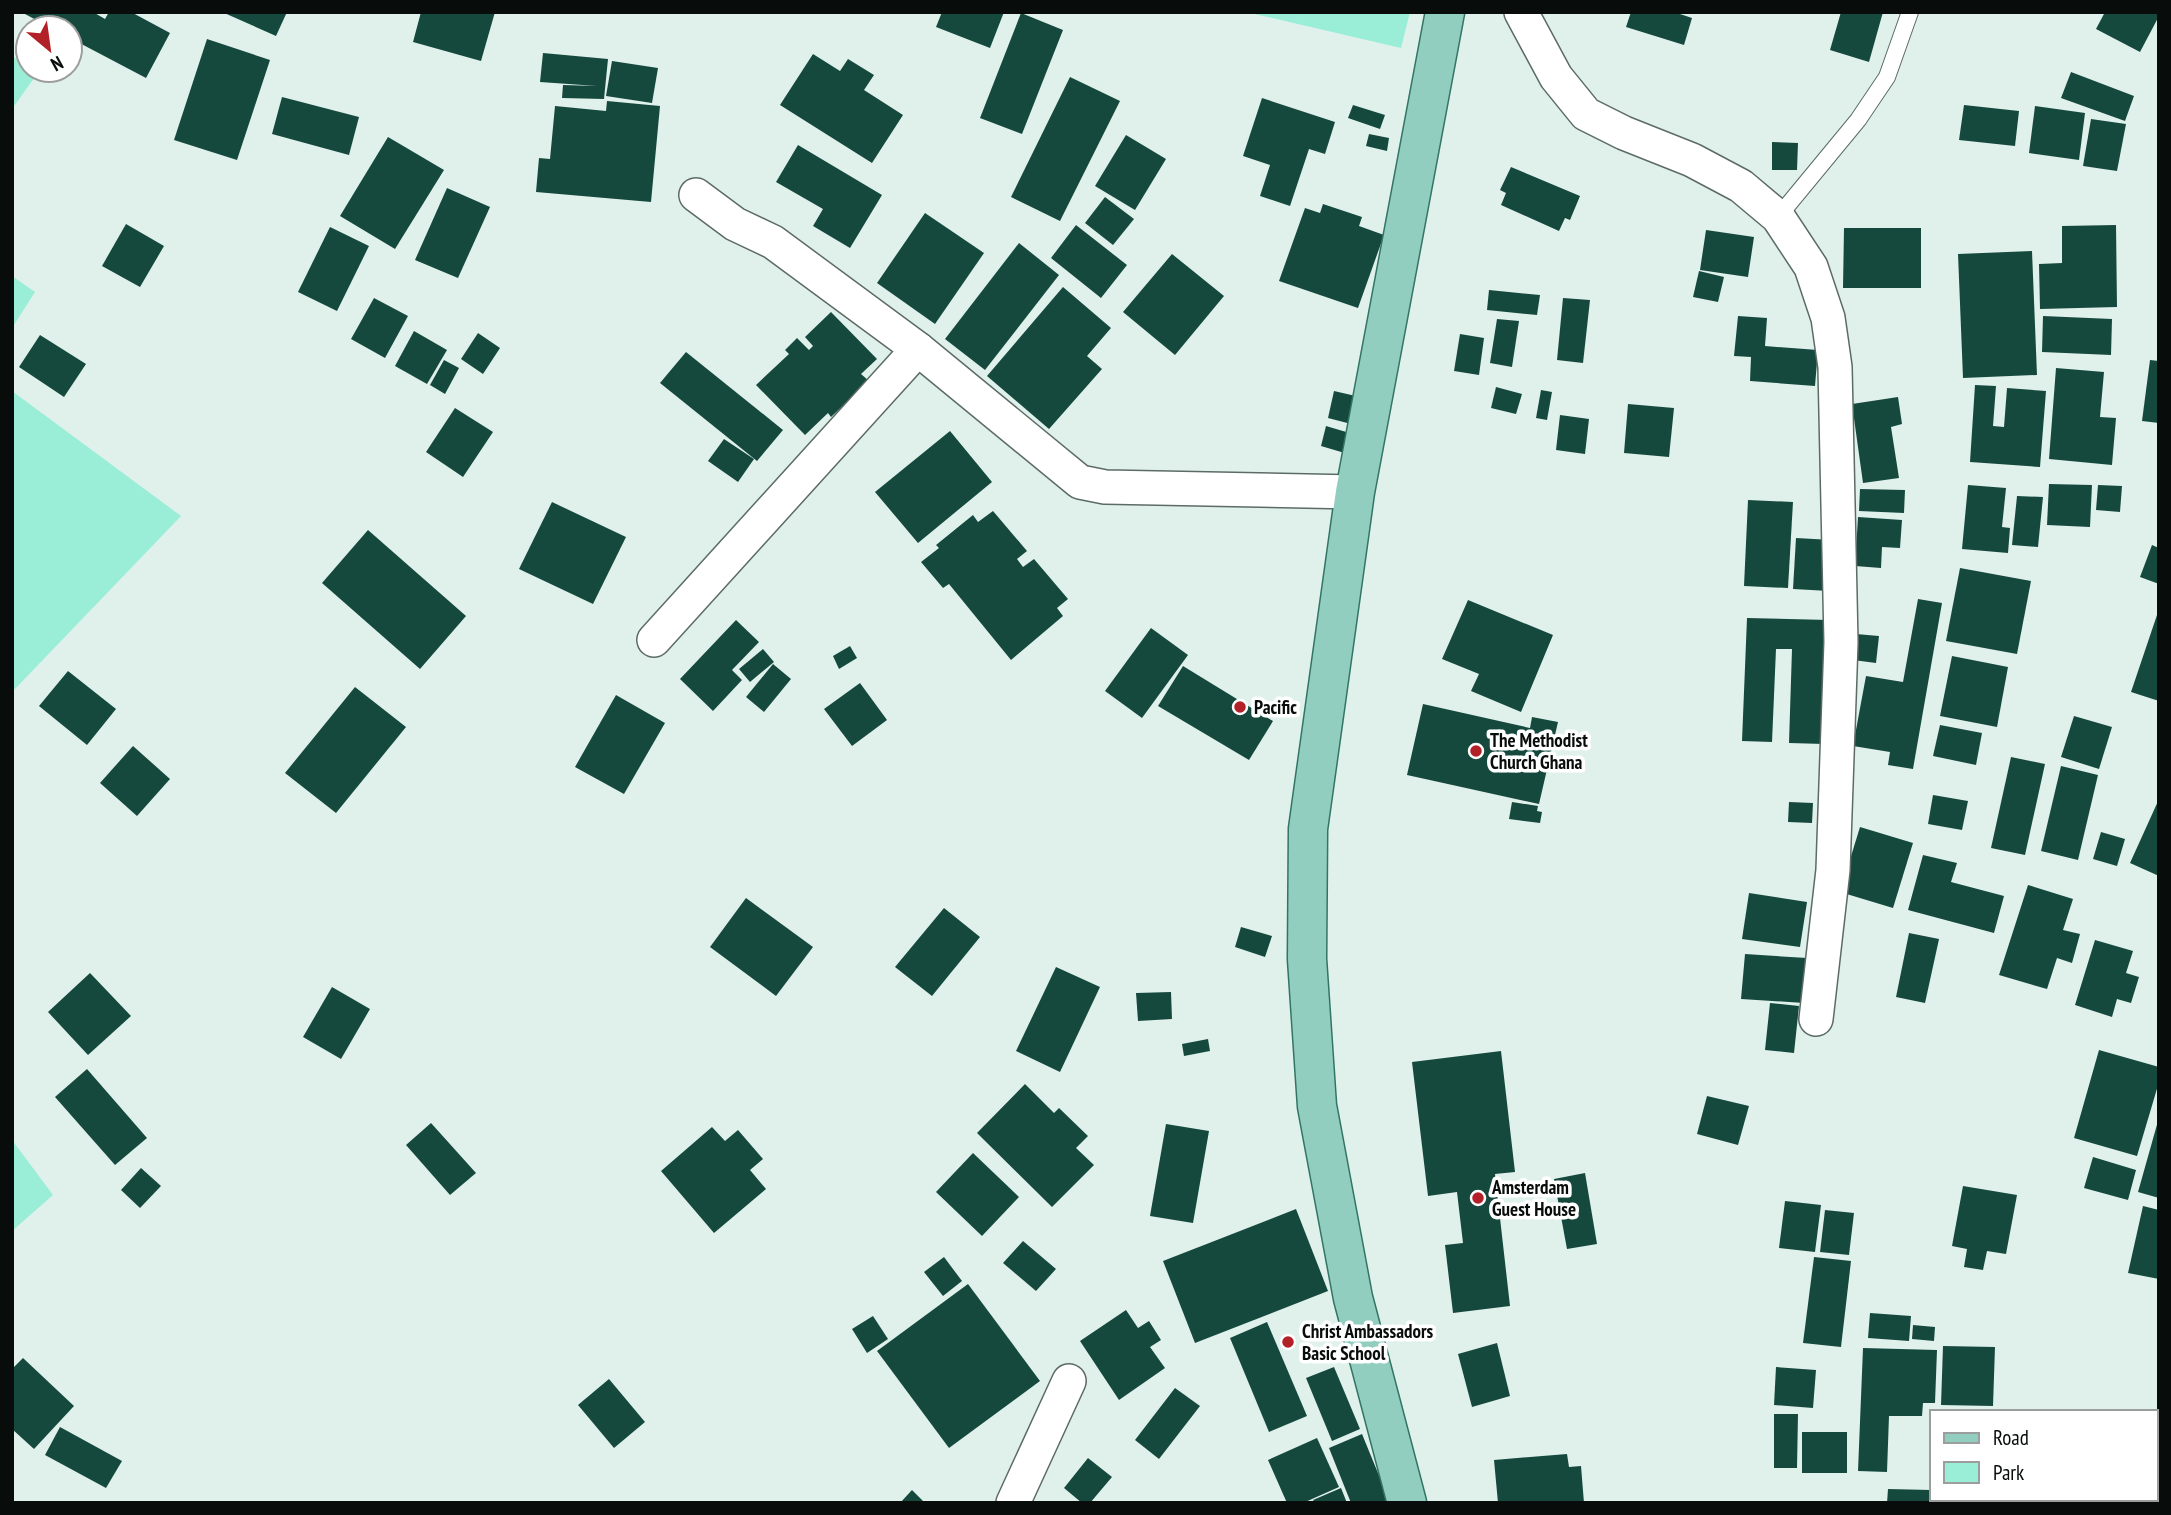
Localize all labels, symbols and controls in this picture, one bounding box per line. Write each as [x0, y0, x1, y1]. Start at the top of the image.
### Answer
north arrow [14, 14, 84, 84]
text: N [47, 51, 68, 77]
place label: Pacific [1254, 695, 1297, 719]
marker: Pacific [1232, 699, 1248, 715]
place label: The Methodist Church Ghana [1490, 728, 1588, 774]
marker: The Methodist Church Ghana [1468, 743, 1484, 759]
place label: Amsterdam Guest House [1491, 1175, 1576, 1221]
marker: Amsterdam Guest House [1470, 1190, 1486, 1206]
place label: Christ Ambassadors Basic School [1302, 1319, 1433, 1365]
marker: Christ Ambassadors Basic School [1280, 1334, 1296, 1350]
legend [1930, 1410, 2157, 1501]
text: Road [1993, 1424, 2029, 1451]
text: Park [1993, 1459, 2024, 1486]

